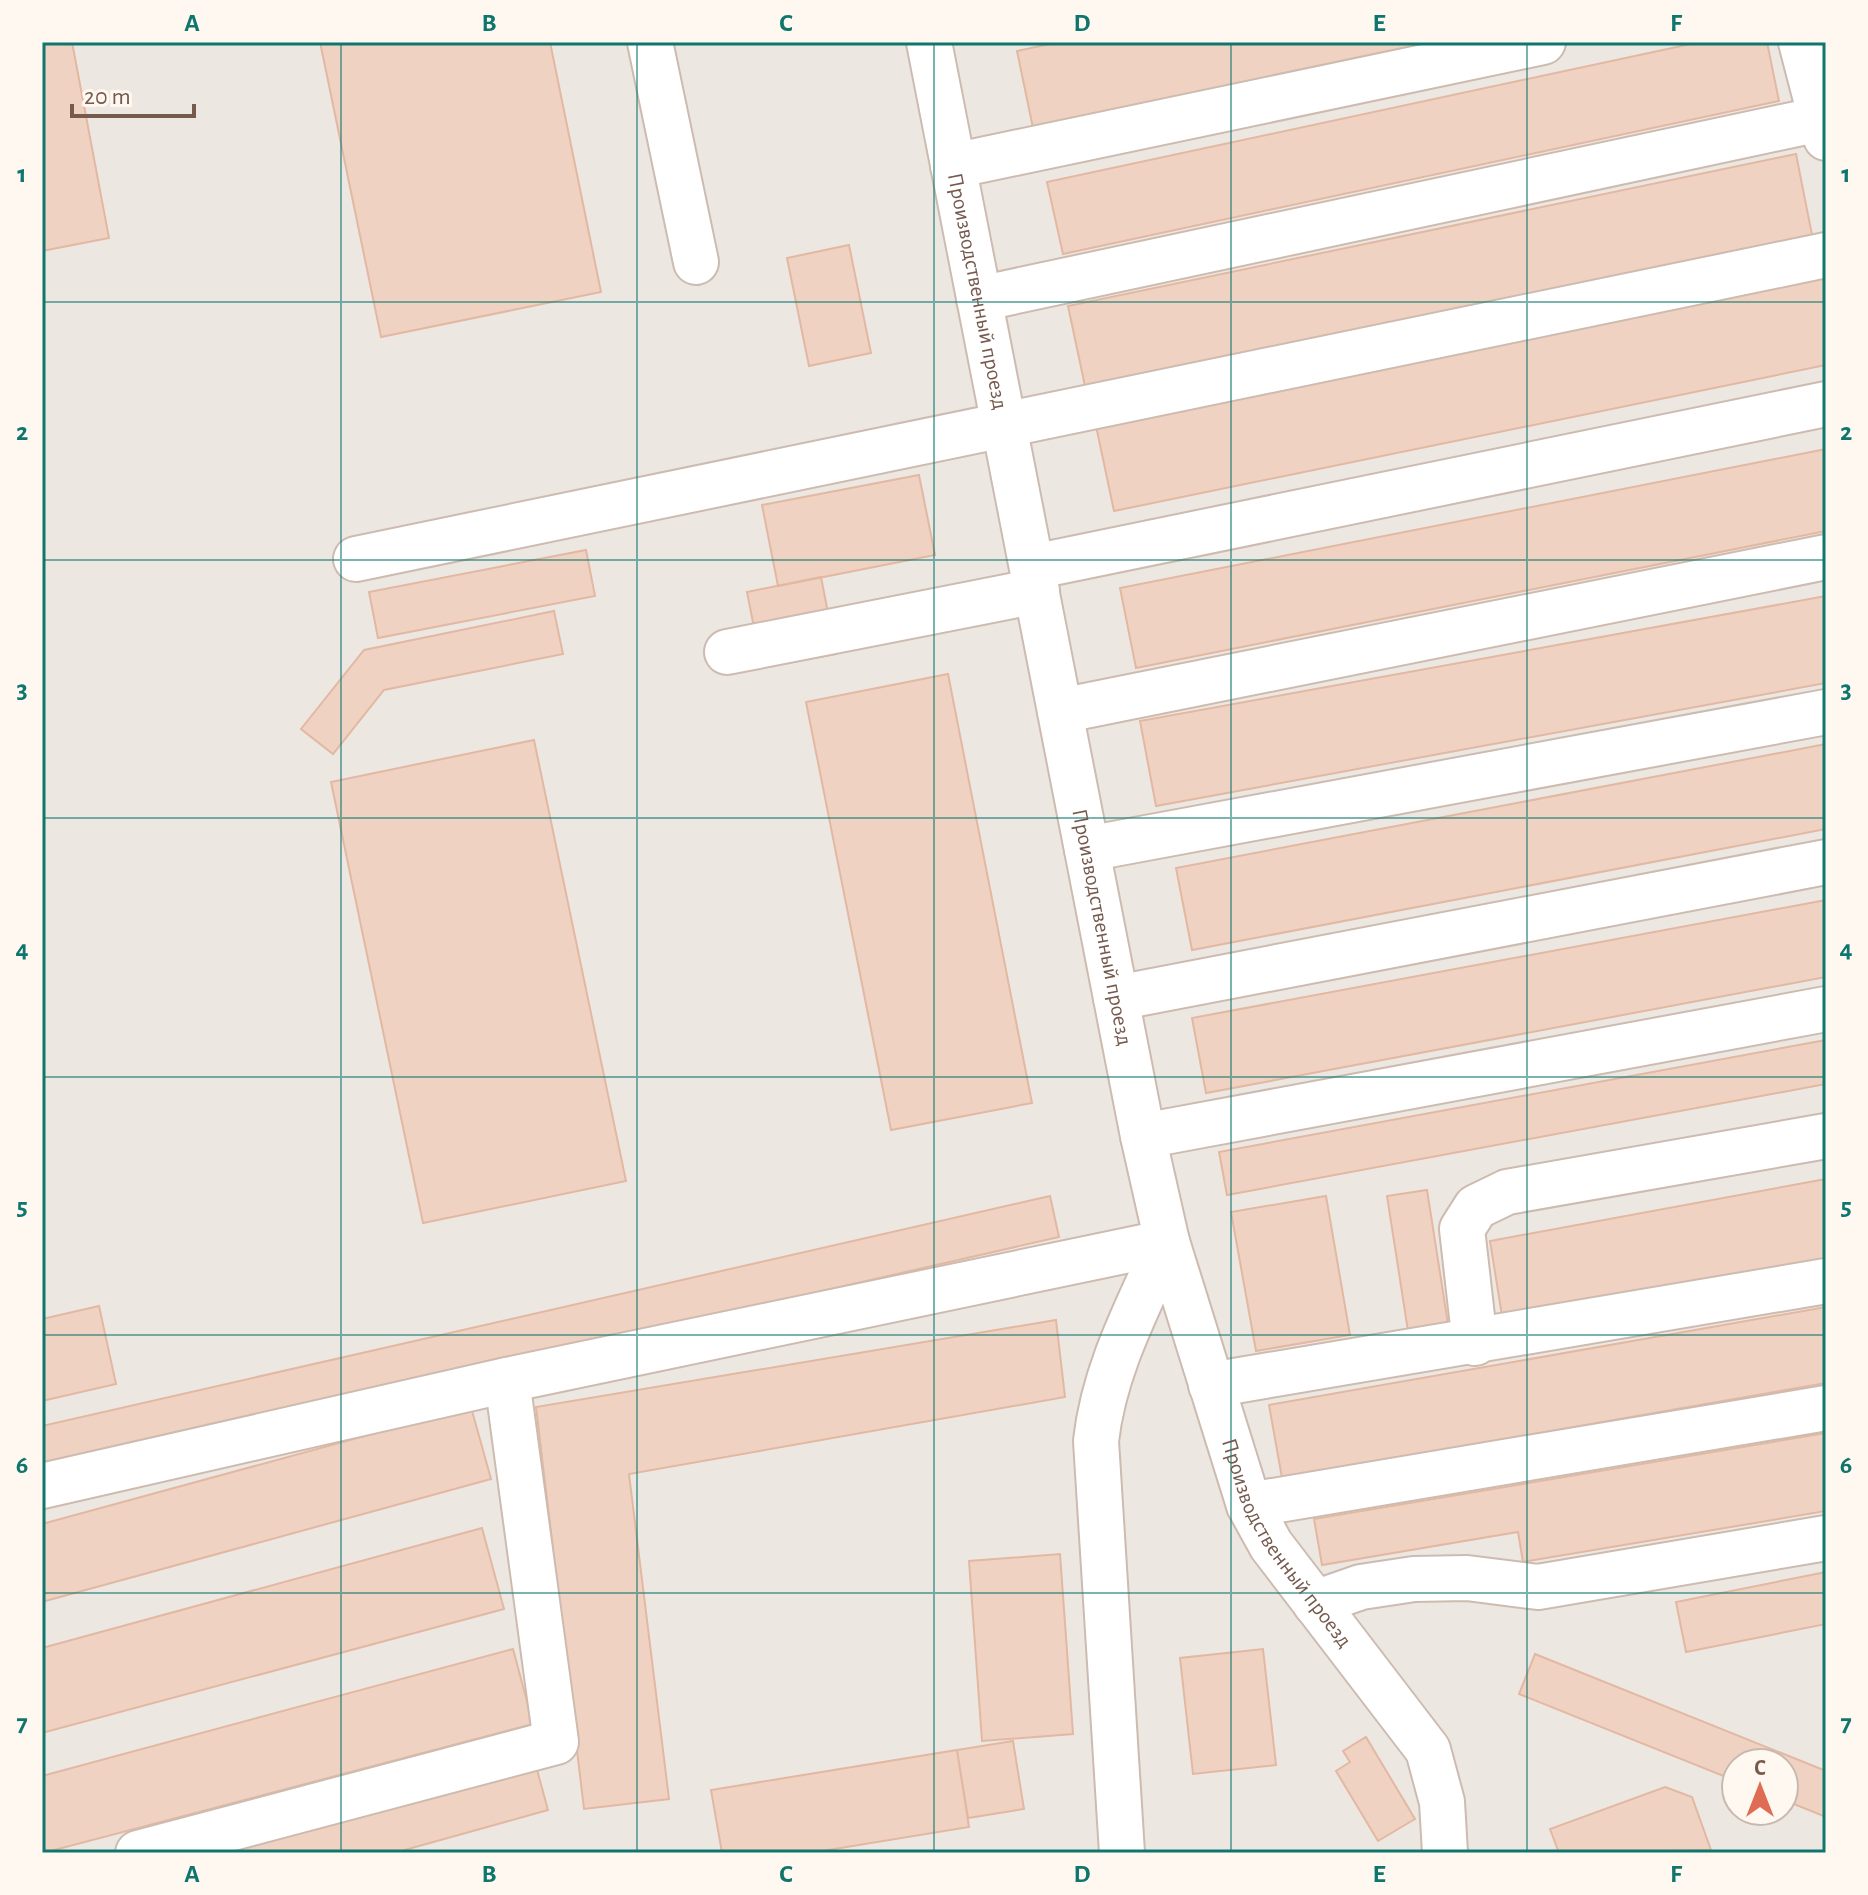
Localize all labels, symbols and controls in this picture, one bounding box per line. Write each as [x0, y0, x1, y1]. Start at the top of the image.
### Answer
text: A [184, 10, 200, 36]
text: B [481, 10, 497, 36]
text: C [779, 10, 793, 36]
text: D [1073, 10, 1091, 36]
text: E [1372, 10, 1386, 36]
text: F [1670, 10, 1683, 36]
scale bar [72, 68, 194, 118]
text: 20 m [84, 85, 131, 109]
text: 1 [17, 161, 27, 187]
text: 1 [1841, 161, 1851, 187]
street label: Производственный проезд [944, 171, 1012, 411]
text: 2 [16, 419, 28, 445]
text: 2 [1840, 419, 1852, 445]
text: 3 [16, 677, 28, 703]
text: 3 [1840, 677, 1852, 703]
street label: Производственный проезд [1068, 807, 1136, 1047]
text: 4 [15, 936, 29, 962]
text: 4 [1839, 936, 1853, 962]
text: 5 [16, 1194, 28, 1220]
text: 5 [1840, 1194, 1852, 1220]
street label: Производственный проезд [1218, 1436, 1356, 1651]
text: 6 [16, 1452, 28, 1478]
text: 6 [1840, 1452, 1852, 1478]
text: 7 [16, 1710, 28, 1736]
text: 7 [1840, 1710, 1852, 1736]
north arrow [1720, 1747, 1800, 1827]
text: С [1754, 1757, 1766, 1779]
text: A [184, 1861, 200, 1887]
text: B [481, 1861, 497, 1887]
text: C [779, 1861, 793, 1887]
text: D [1073, 1861, 1091, 1887]
text: E [1372, 1861, 1386, 1887]
text: F [1670, 1861, 1683, 1887]

